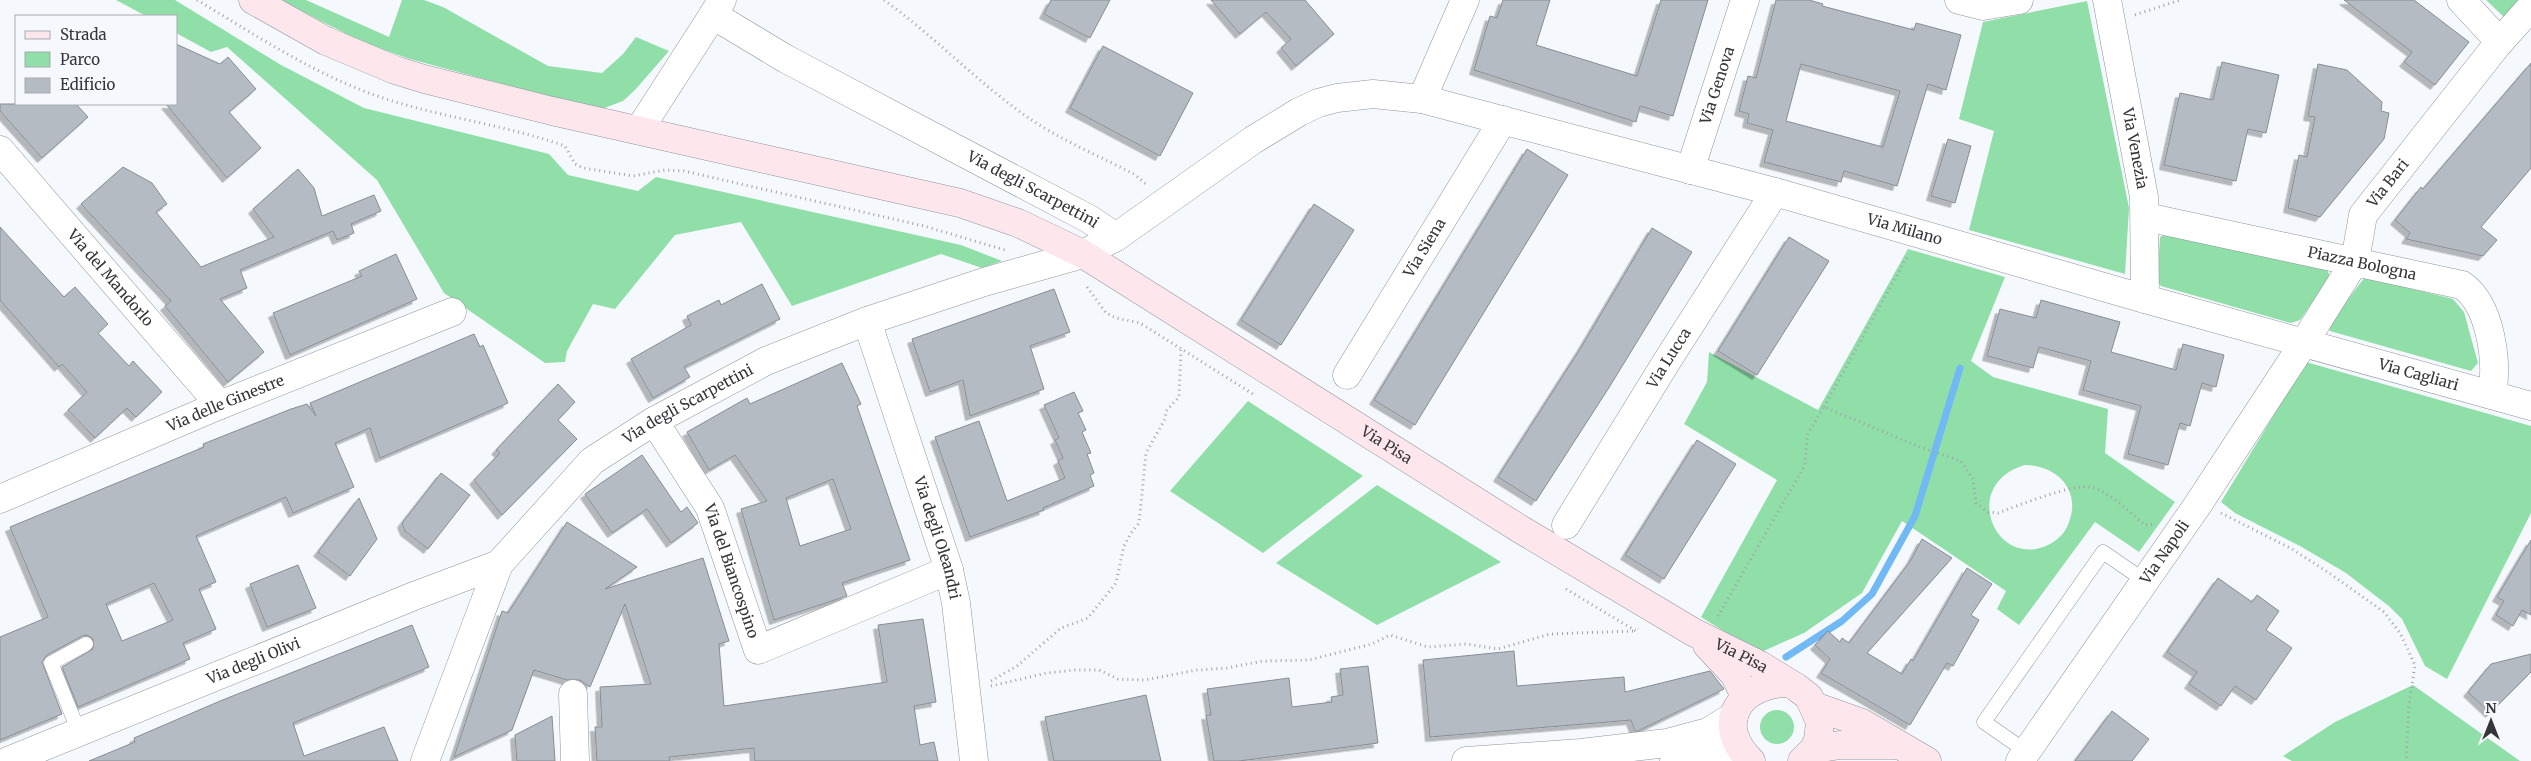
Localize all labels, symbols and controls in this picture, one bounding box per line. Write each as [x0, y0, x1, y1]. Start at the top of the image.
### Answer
legend [15, 15, 178, 105]
text: Strada [60, 25, 107, 44]
street label: Via Genova [1695, 44, 1738, 127]
text: Parco [60, 50, 100, 69]
text: Edificio [60, 75, 116, 94]
street label: Via Venezia [2118, 105, 2152, 190]
street label: Via degli Scarpettini [963, 146, 1103, 232]
street label: Via Bari [2362, 155, 2413, 212]
street label: Via Milano [1864, 209, 1945, 249]
street label: Via Siena [1399, 215, 1450, 281]
street label: Via del Mandorlo [63, 224, 158, 330]
street label: Piazza Bologna [2306, 242, 2418, 284]
street label: Via Lucca [1642, 324, 1695, 393]
street label: Via Cagliari [2375, 354, 2461, 395]
street label: Via degli Scarpettini [618, 360, 756, 448]
street label: Via delle Ginestre [163, 370, 287, 436]
street label: Via Pisa [1357, 421, 1416, 468]
street label: Via degli Oleandri [910, 473, 965, 601]
street label: Via del Biancospino [700, 500, 763, 641]
street label: Via Napoli [2135, 516, 2193, 588]
street label: Via degli Olivi [203, 633, 303, 689]
street label: Via Pisa [1711, 634, 1772, 677]
north arrow [2466, 696, 2516, 746]
text: N [2485, 699, 2497, 717]

